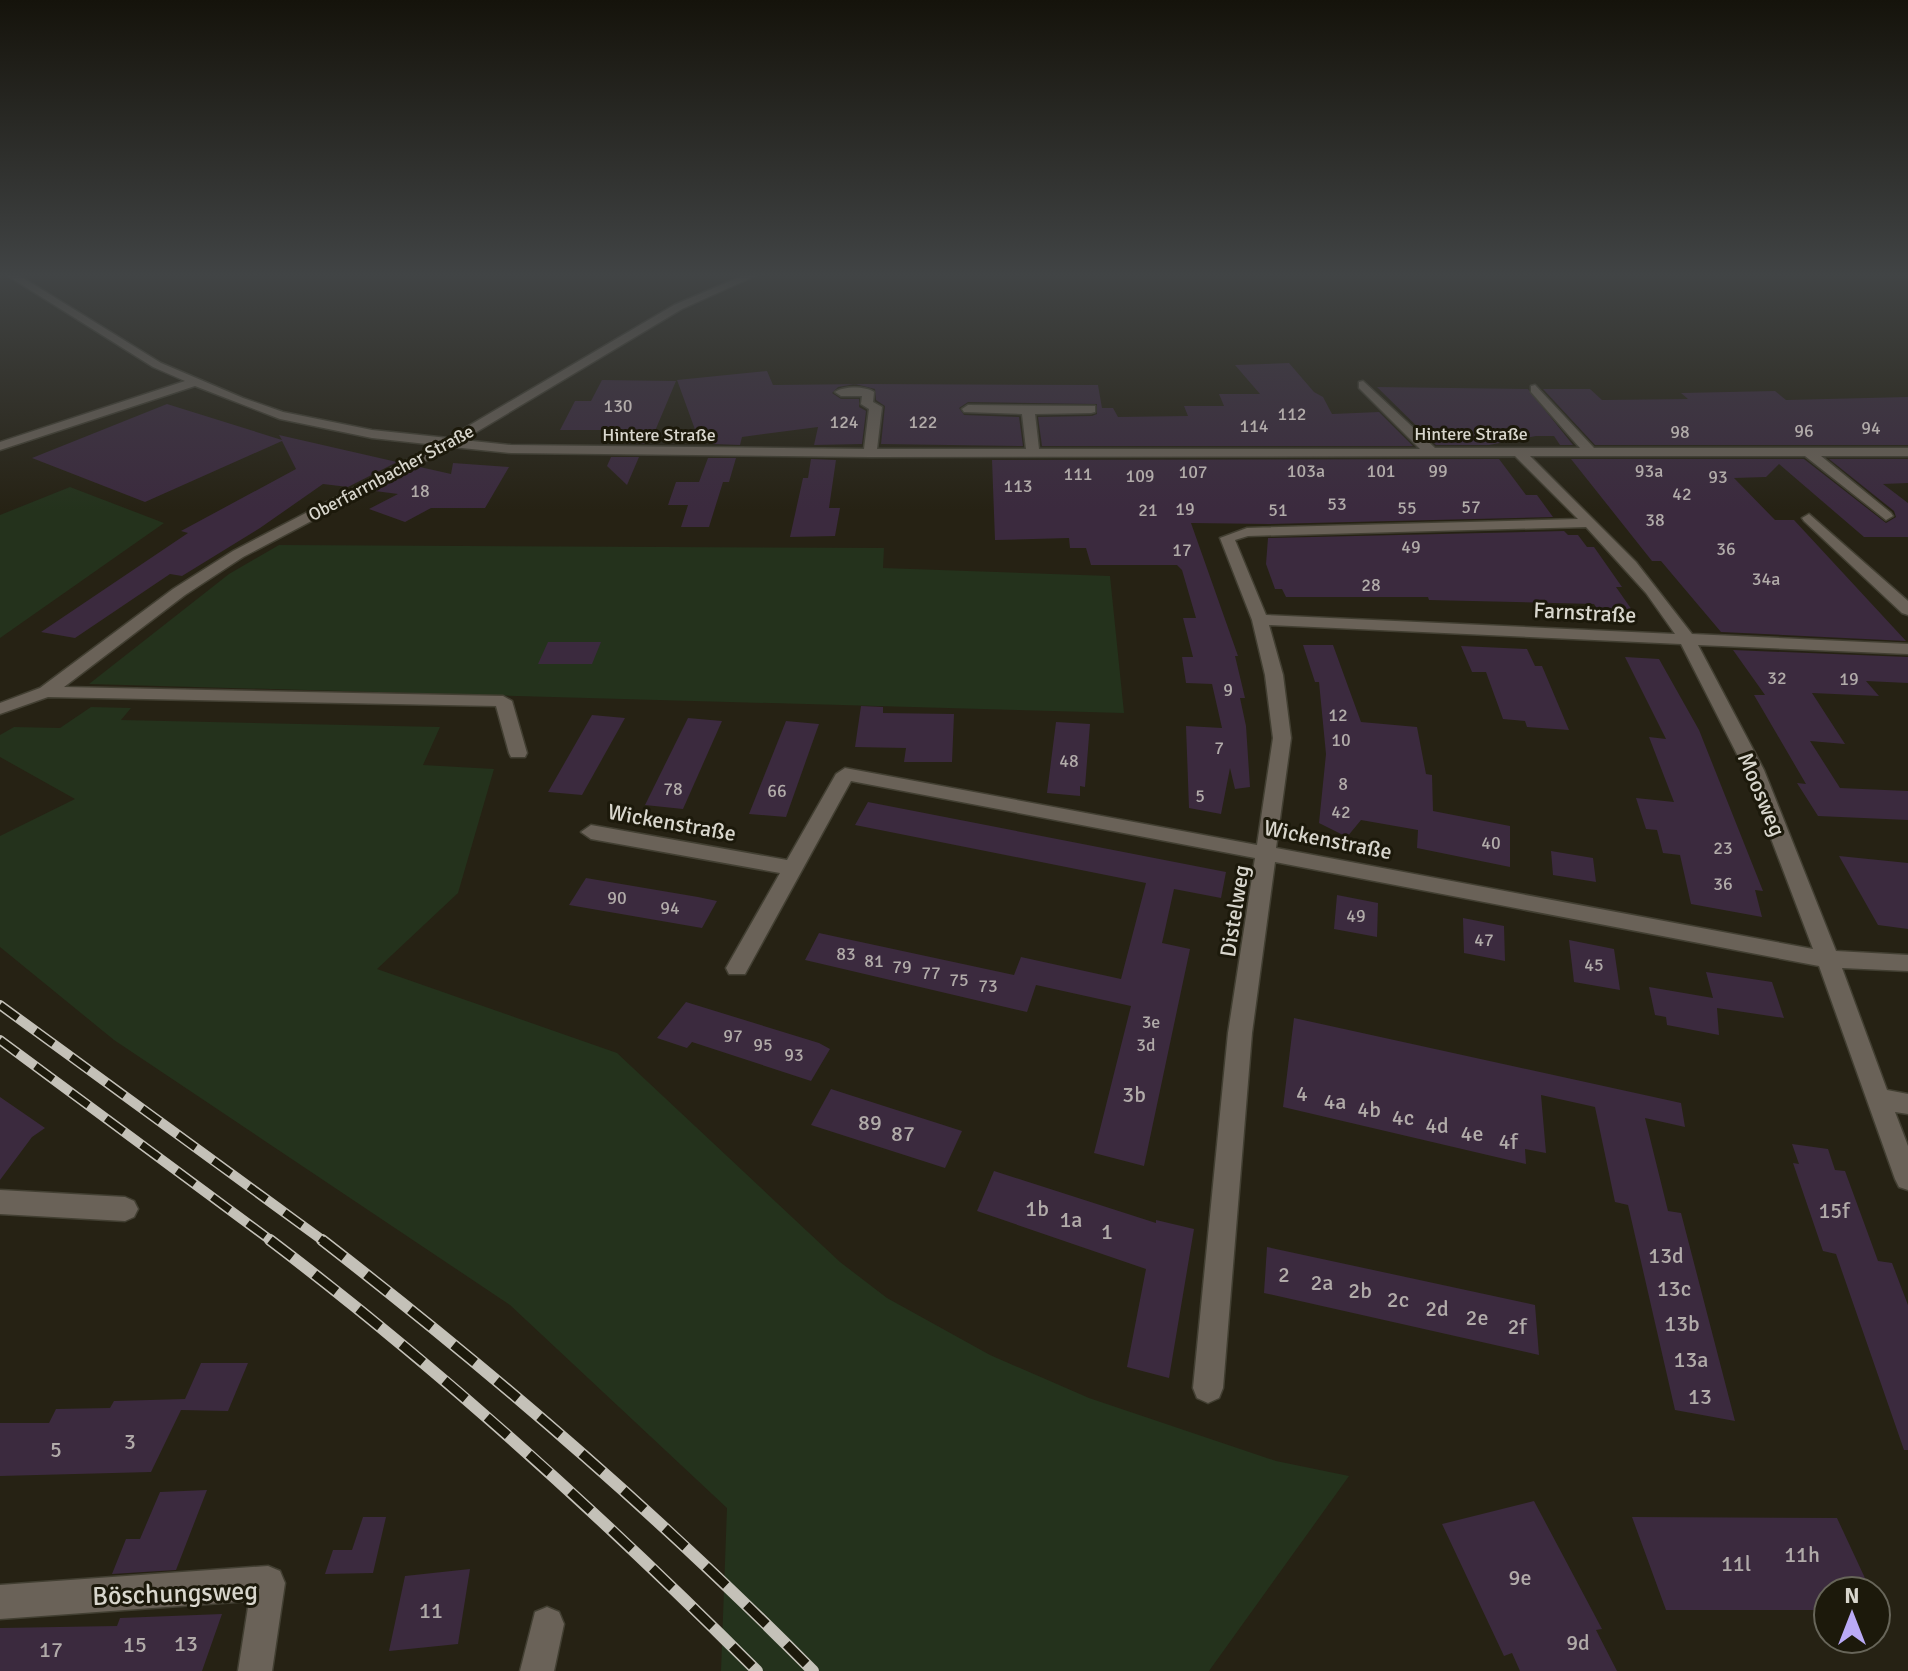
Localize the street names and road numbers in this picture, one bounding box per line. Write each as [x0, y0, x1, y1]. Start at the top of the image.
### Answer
street label: Oberfarrnbacher Straße [304, 420, 478, 526]
street label: Hintere Straße [1414, 423, 1528, 445]
street label: Hintere Straße [602, 424, 716, 446]
street label: Farnstraße [1533, 596, 1637, 629]
street label: Moosweg [1732, 748, 1791, 840]
street label: Wickenstraße [606, 798, 738, 847]
street label: Wickenstraße [1262, 814, 1394, 865]
street label: Distelweg [1214, 863, 1255, 959]
street label: Böschungsweg [92, 1575, 258, 1613]

